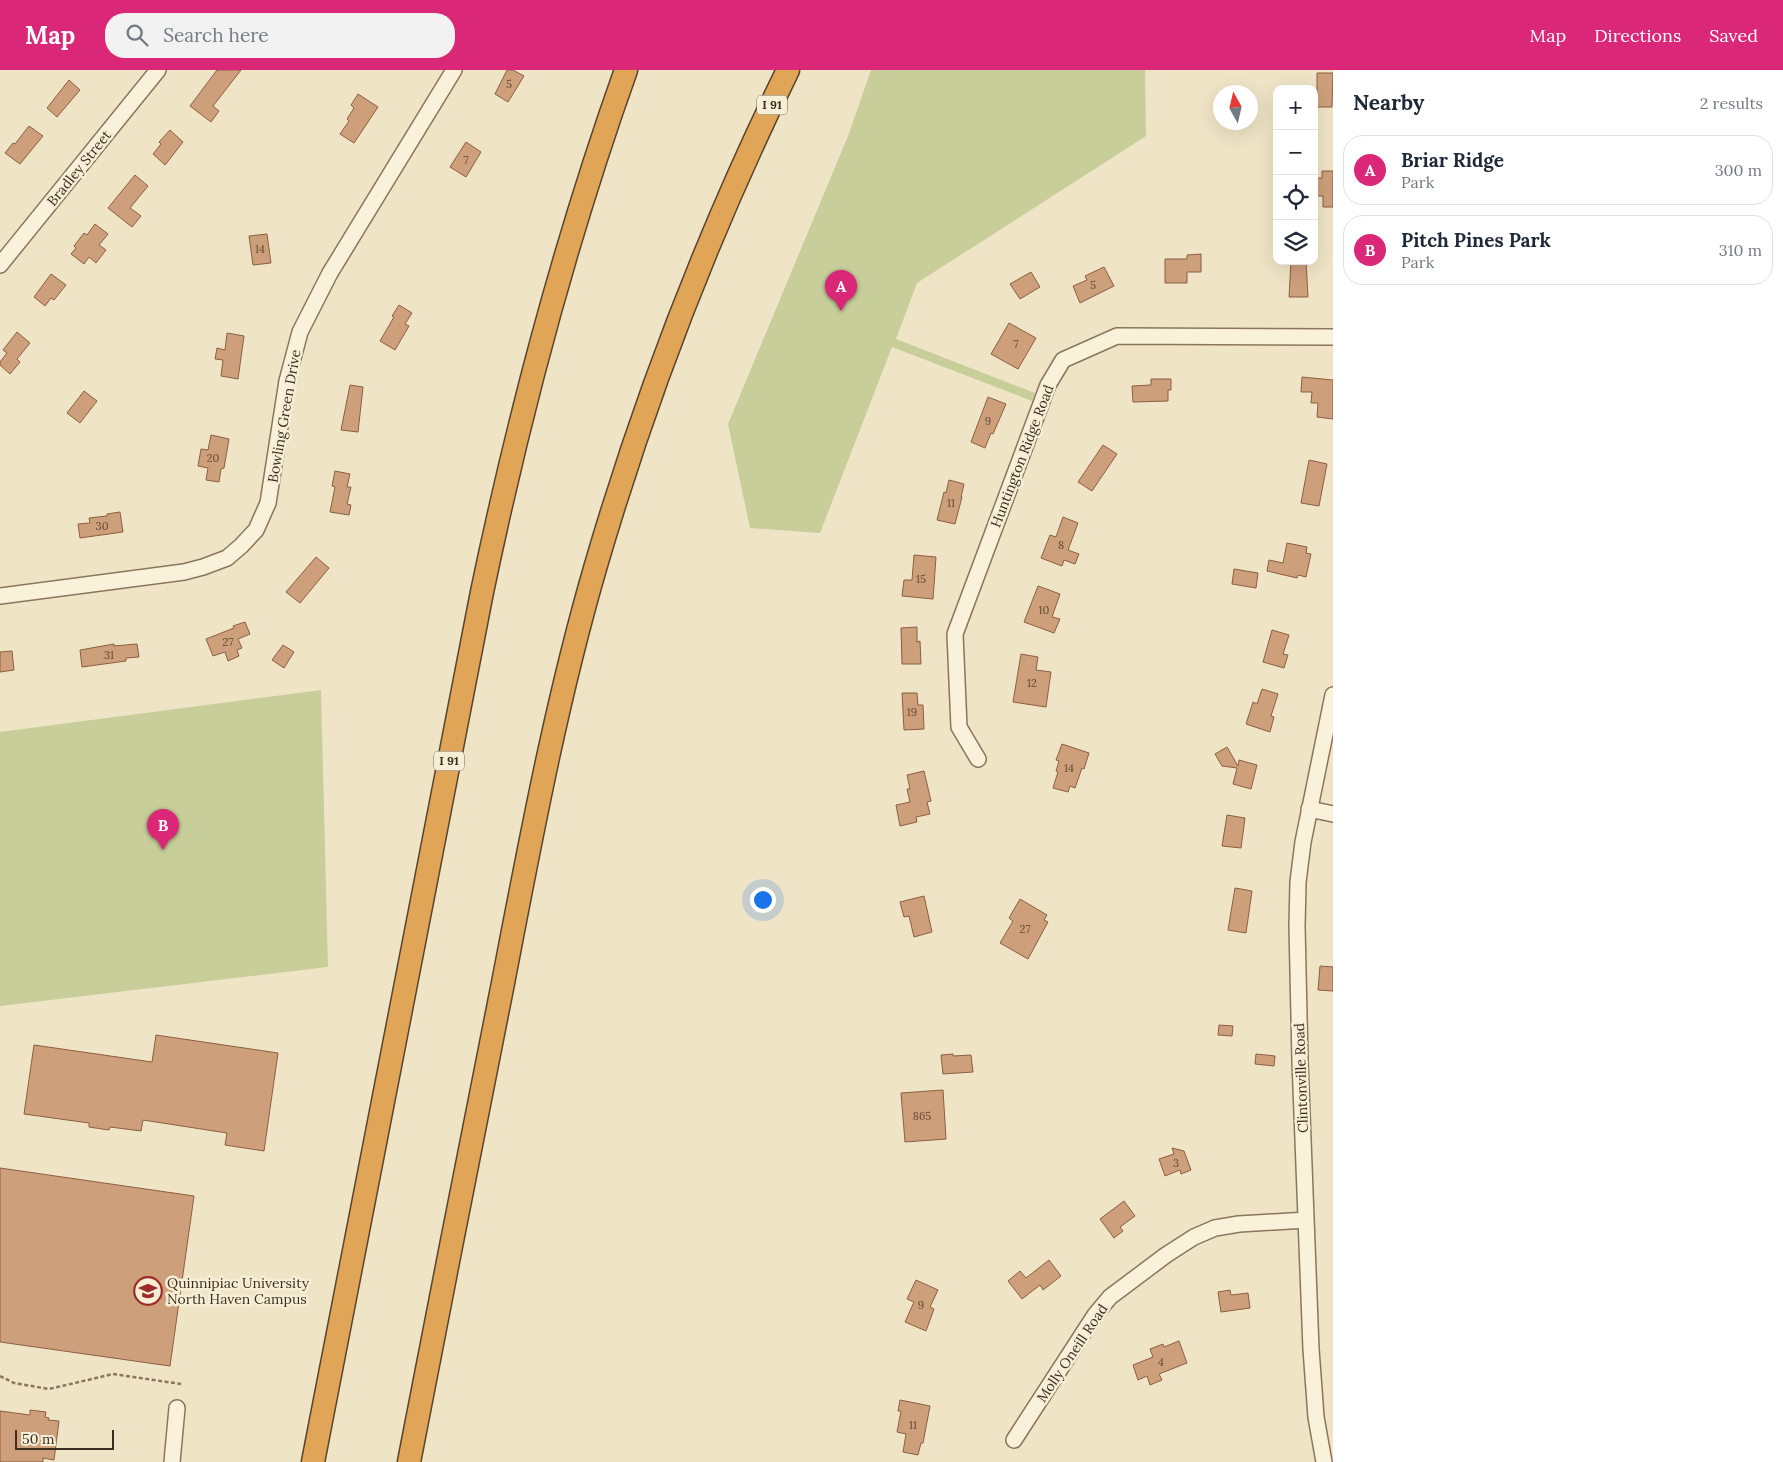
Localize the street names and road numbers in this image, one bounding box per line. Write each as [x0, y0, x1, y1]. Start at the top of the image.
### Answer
road number: I 91 [757, 96, 787, 114]
street label: Bradley Street [43, 126, 115, 210]
street label: Bowling Green Drive [263, 348, 305, 484]
street label: Huntington Ridge Road [986, 382, 1058, 530]
road number: I 91 [434, 751, 464, 770]
street label: Clintonville Road [1290, 1023, 1312, 1133]
street label: Molly Oneill Road [1033, 1301, 1111, 1405]

